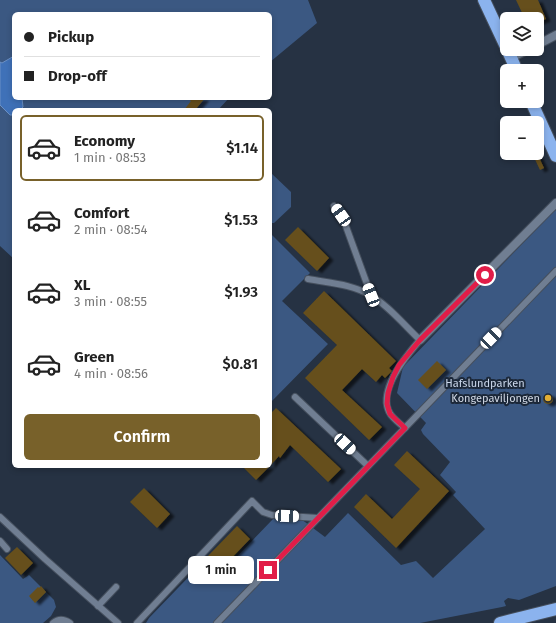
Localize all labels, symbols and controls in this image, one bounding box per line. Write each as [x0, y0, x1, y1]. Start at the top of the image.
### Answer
map controls [500, 12, 544, 160]
button: layers [500, 12, 544, 56]
text: Pickup [48, 28, 94, 46]
button: + [500, 64, 544, 108]
text: Drop-off [48, 67, 107, 85]
button: − [500, 116, 544, 160]
icon: car [26, 130, 62, 166]
text: Economy [74, 132, 135, 150]
text: $1.14 [226, 139, 258, 157]
text: 1 min · 08:53 [74, 150, 146, 165]
icon: car [26, 202, 62, 238]
car [329, 202, 353, 228]
text: Comfort [74, 204, 130, 222]
text: $1.53 [224, 211, 258, 229]
text: 2 min · 08:54 [74, 222, 147, 237]
route start [476, 266, 494, 284]
icon: car [26, 274, 62, 310]
text: XL [74, 276, 90, 294]
car [361, 282, 381, 308]
text: $1.93 [225, 283, 258, 301]
text: 3 min · 08:55 [74, 294, 147, 309]
car [478, 325, 504, 351]
icon: car [26, 346, 62, 382]
text: Green [74, 348, 114, 366]
text: $0.81 [223, 355, 258, 373]
text: 4 min · 08:56 [74, 366, 148, 381]
park label: Hafslundparken [445, 377, 525, 390]
place label: Kongepaviljongen [451, 392, 540, 405]
marker: Kongepaviljongen [543, 393, 553, 403]
button: Confirm [24, 414, 260, 460]
car [332, 431, 358, 457]
car [275, 509, 299, 523]
callout: 1 min [188, 556, 254, 584]
route end [259, 561, 277, 579]
text: 1 min [205, 562, 237, 577]

